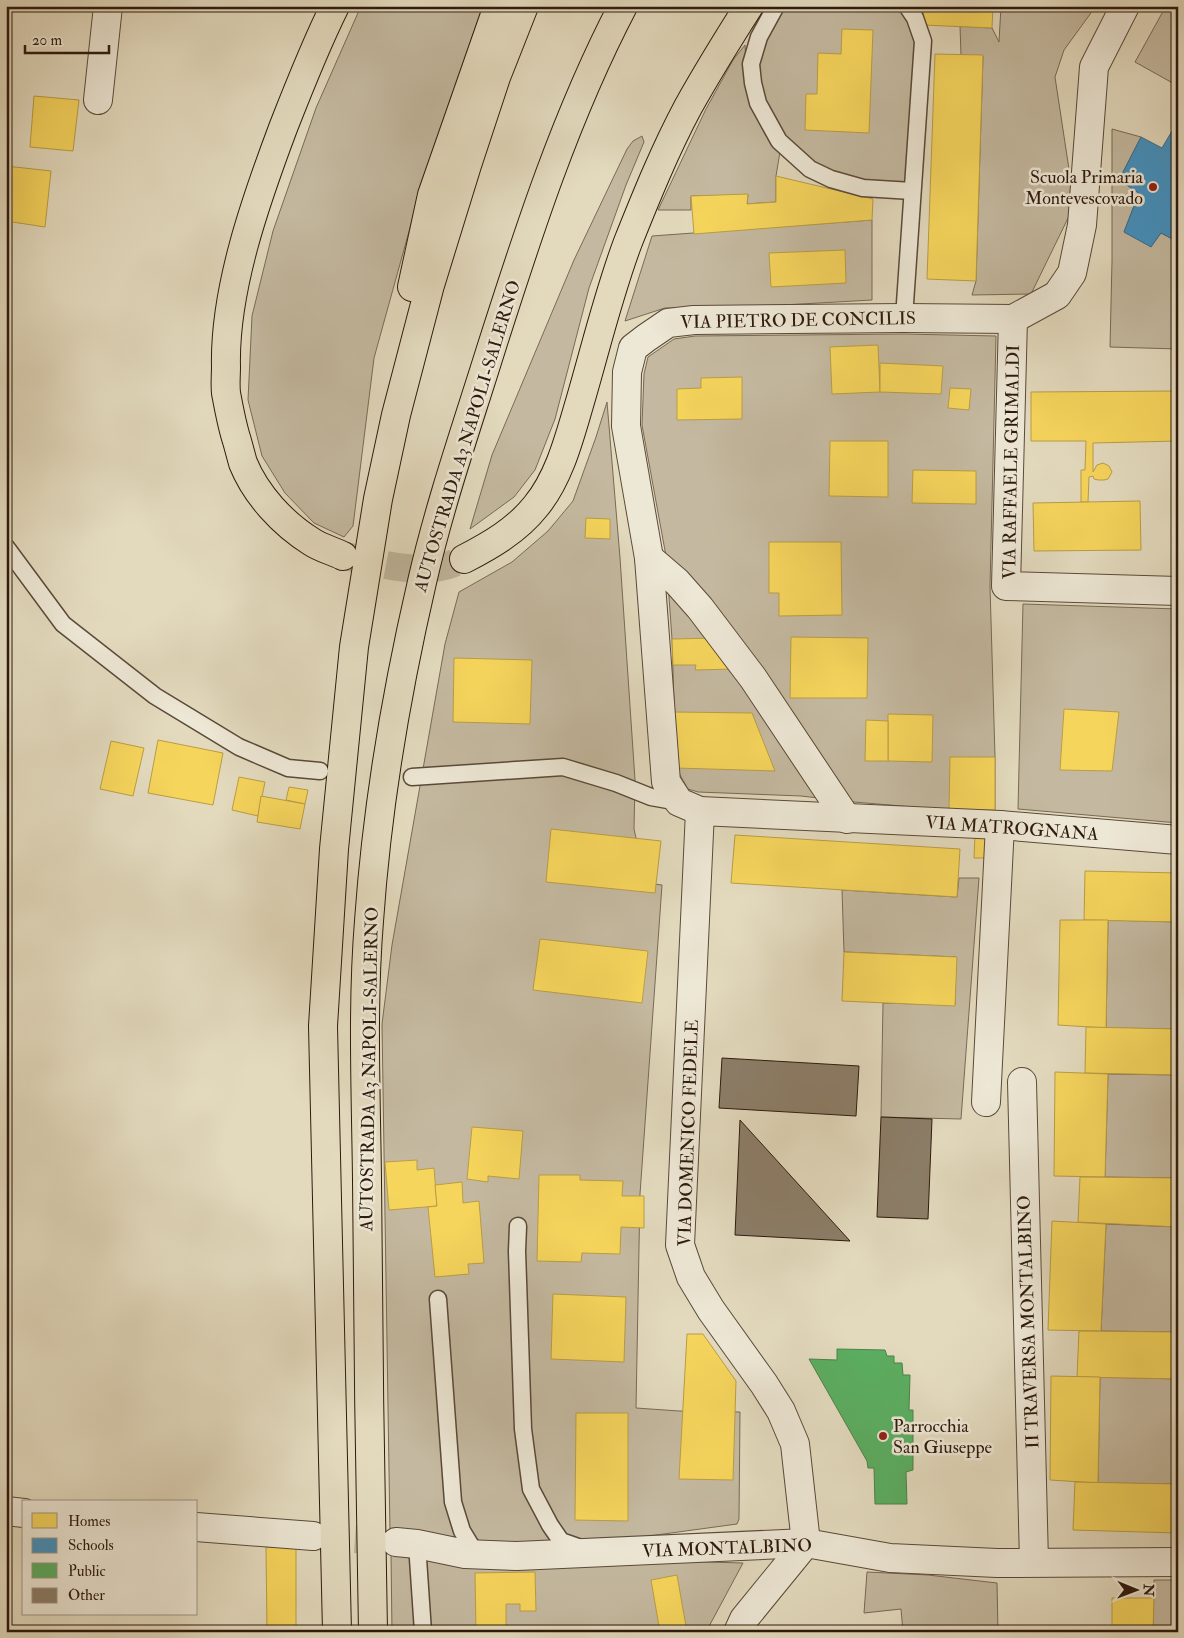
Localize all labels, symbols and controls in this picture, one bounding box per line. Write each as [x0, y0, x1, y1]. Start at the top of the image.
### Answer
scale bar [25, 22, 109, 54]
text: 20 m [32, 31, 62, 50]
place label: Scuola Primaria Montevescovado [1025, 166, 1144, 210]
marker: Scuola Primaria Montevescovado [1147, 181, 1159, 193]
street label: AUTOSTRADA A3 NAPOLI-SALERNO [409, 278, 526, 596]
street label: VIA PIETRO DE CONCILIS [680, 307, 916, 334]
street label: VIA RAFFAELE GRIMALDI [998, 345, 1025, 580]
street label: VIA MATROGNANA [925, 811, 1100, 846]
street label: AUTOSTRADA A3 NAPOLI-SALERNO [355, 907, 384, 1232]
street label: VIA DOMENICO FEDELE [673, 1019, 704, 1247]
street label: II TRAVERSA MONTALBINO [1013, 1195, 1044, 1449]
place label: Parrocchia San Giuseppe [893, 1415, 993, 1459]
marker: Parrocchia San Giuseppe [877, 1430, 889, 1442]
legend [22, 1500, 198, 1616]
text: Homes [68, 1512, 110, 1531]
street label: VIA MONTALBINO [642, 1534, 812, 1563]
text: Schools [68, 1536, 114, 1555]
text: Public [68, 1562, 106, 1581]
north arrow [1112, 1566, 1162, 1616]
text: N [1140, 1583, 1157, 1597]
text: Other [68, 1586, 105, 1605]

